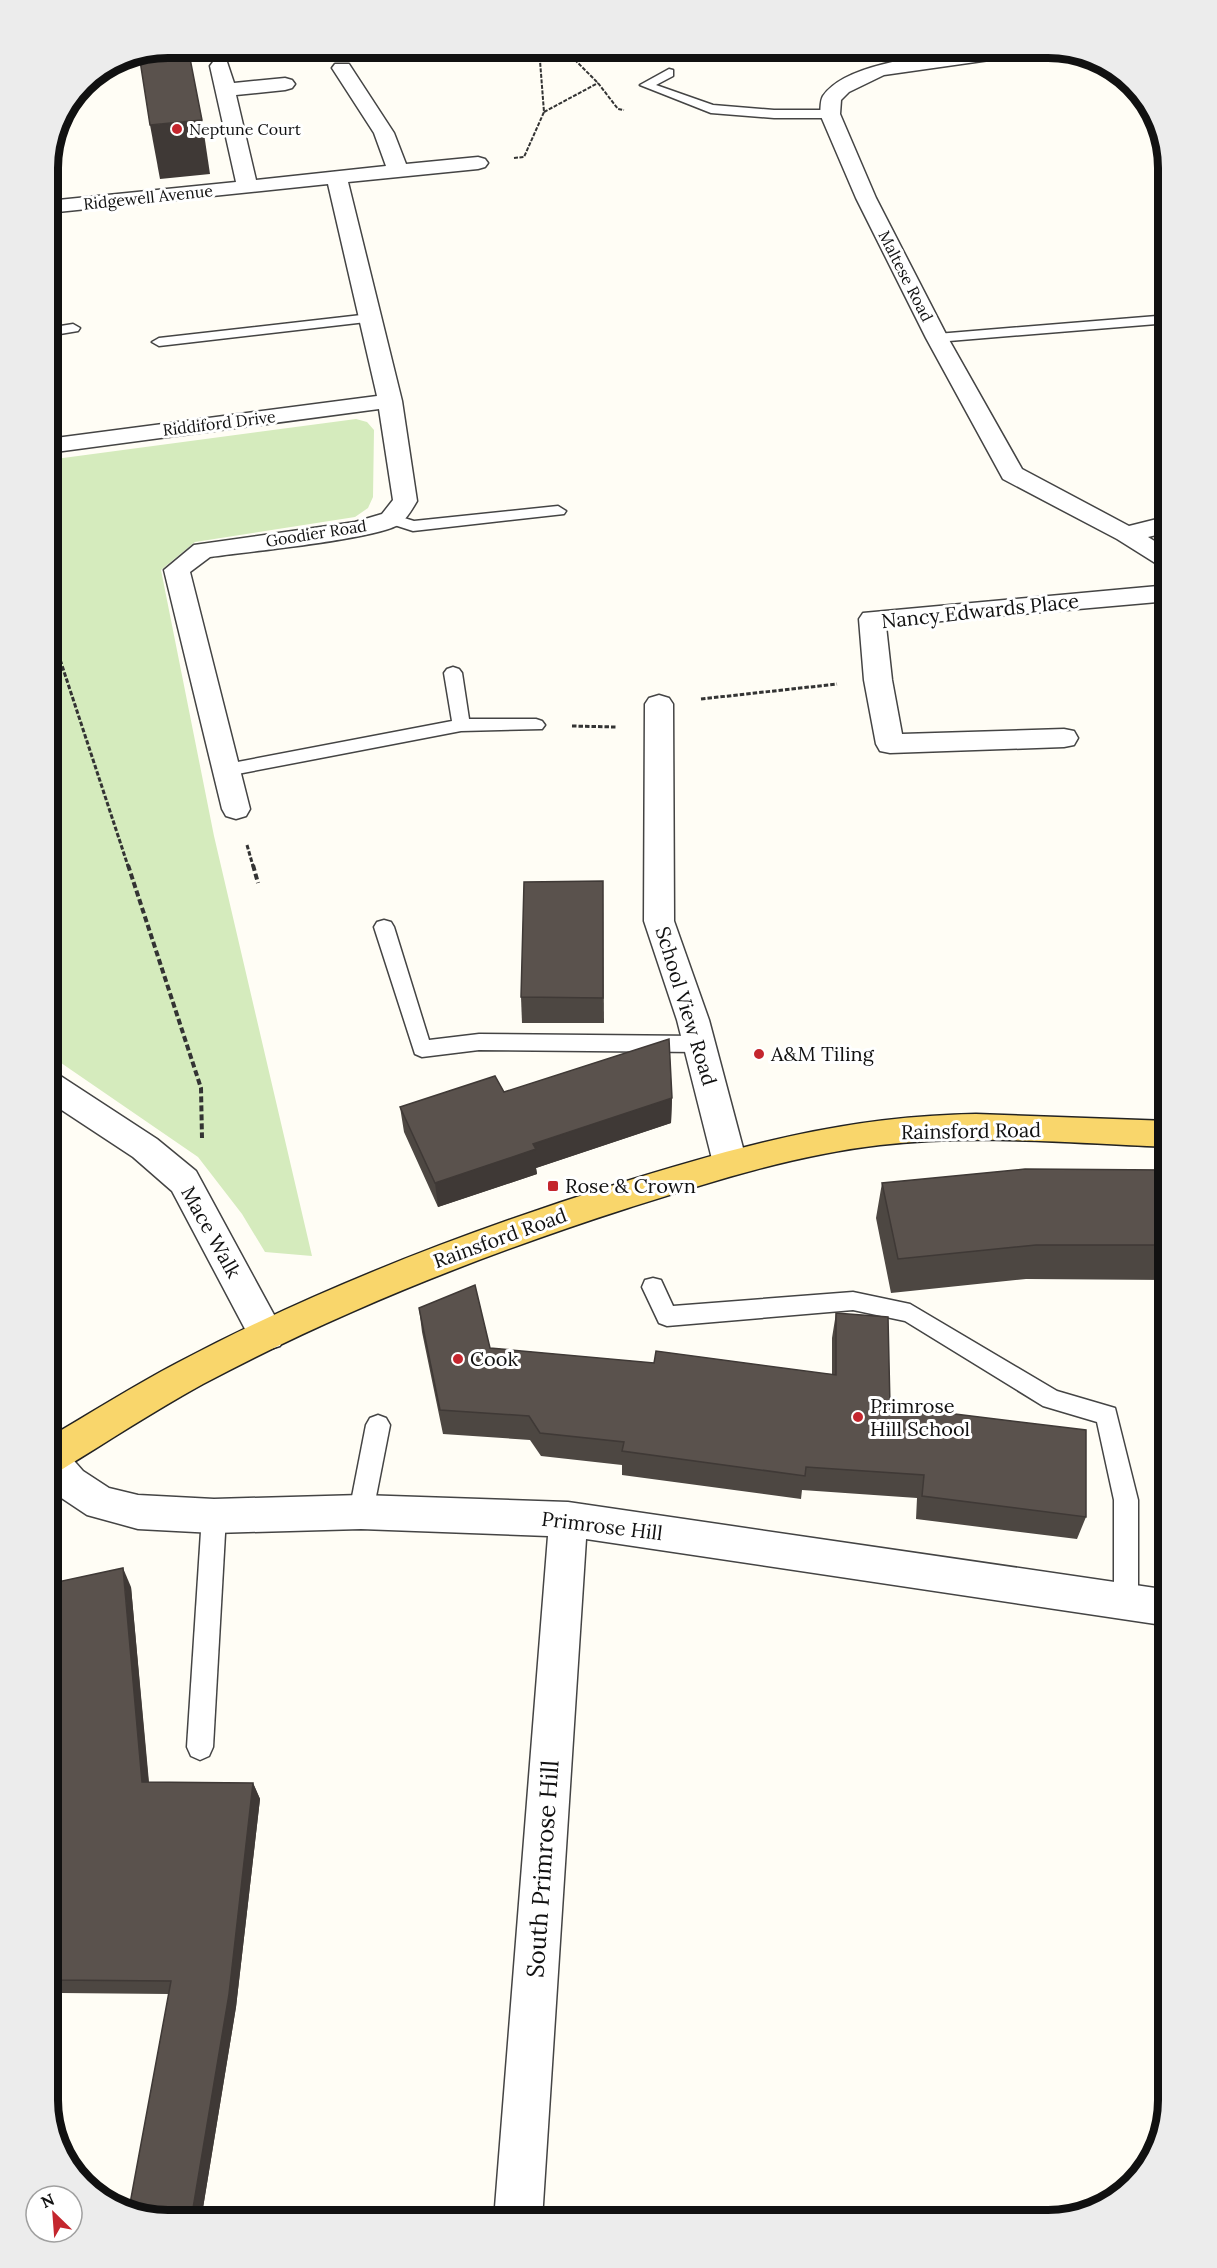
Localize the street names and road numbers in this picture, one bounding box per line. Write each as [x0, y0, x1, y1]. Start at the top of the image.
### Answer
street label: Ridgewell Avenue [82, 180, 214, 214]
street label: Maltese Road [874, 227, 938, 325]
street label: Riddiford Drive [161, 406, 277, 440]
street label: Goodier Road [264, 515, 368, 551]
street label: Nancy Edwards Place [880, 588, 1080, 633]
street label: School View Road [650, 923, 723, 1088]
street label: Rainsford Road [901, 1117, 1041, 1144]
street label: Mace Walk [176, 1182, 247, 1282]
street label: Rainsford Road [430, 1202, 570, 1273]
street label: Primrose Hill [540, 1506, 664, 1545]
street label: South Primrose Hill [519, 1759, 566, 1979]

